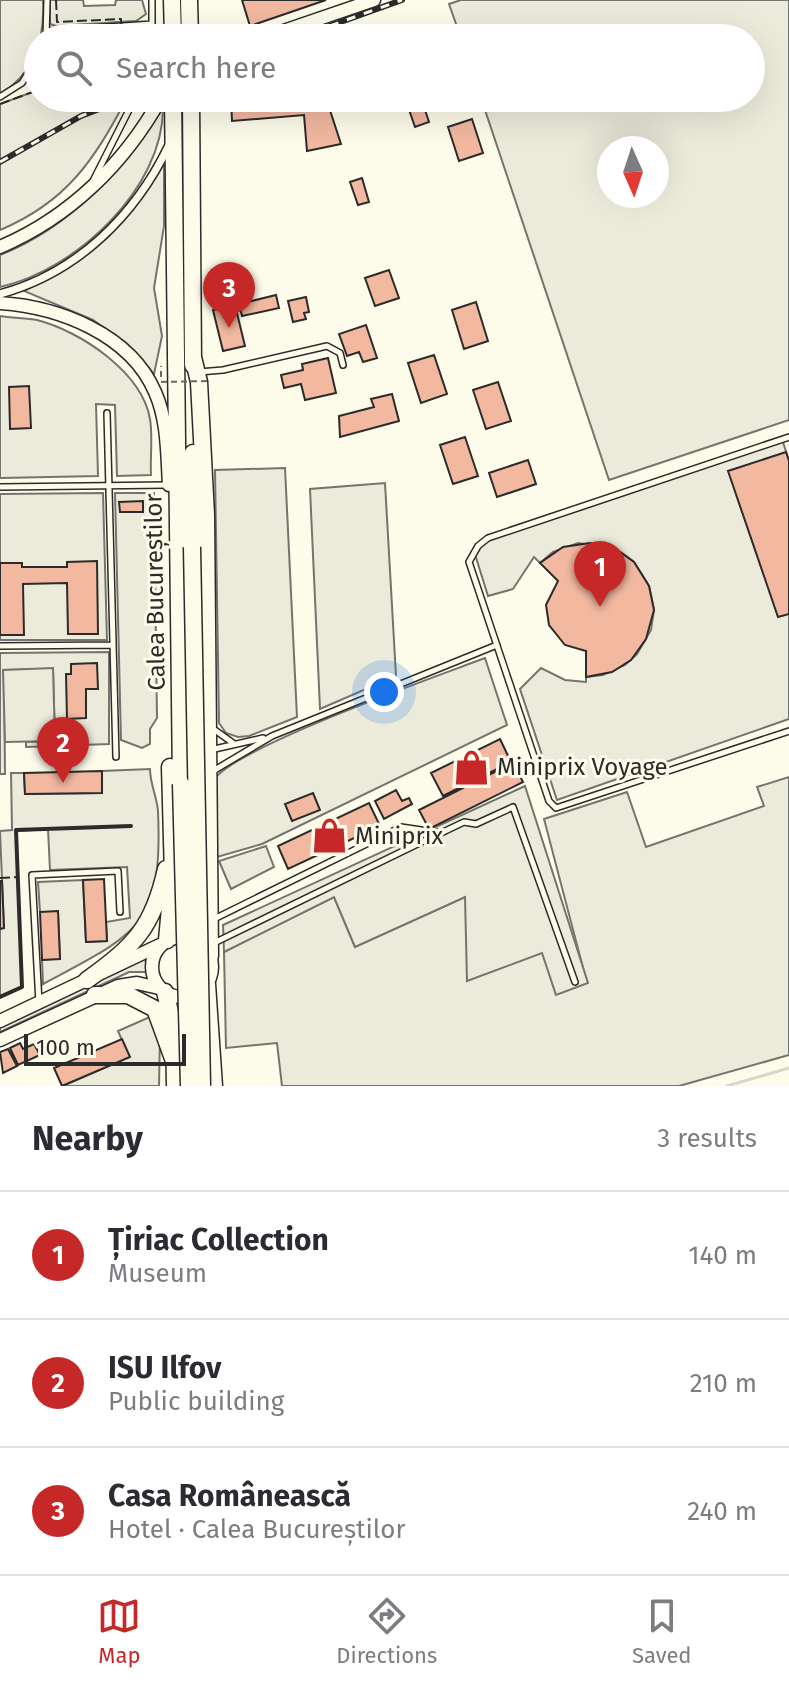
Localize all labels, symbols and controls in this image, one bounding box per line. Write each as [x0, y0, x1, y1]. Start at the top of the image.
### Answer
search box [24, 24, 765, 112]
icon: search [52, 46, 96, 90]
text: Search here [116, 50, 276, 86]
north arrow [597, 136, 669, 208]
pin: 3 [203, 262, 255, 328]
street label: Calea Bucureștilor [139, 492, 172, 691]
pin: 1 [574, 541, 626, 607]
your location [364, 672, 404, 712]
pin: 2 [37, 717, 89, 783]
shop icon: Miniprix Voyage [452, 748, 490, 786]
place label: Miniprix Voyage [497, 753, 668, 781]
shop icon: Miniprix [310, 817, 348, 855]
place label: Miniprix [355, 822, 444, 850]
scale bar [24, 1030, 186, 1066]
text: 100 m [36, 1034, 95, 1061]
text: Nearby [32, 1118, 143, 1159]
text: 3 results [657, 1123, 757, 1154]
text: Țiriac Collection [108, 1222, 329, 1258]
text: 1 [52, 1240, 64, 1271]
text: 140 m [688, 1240, 757, 1271]
text: Museum [108, 1258, 207, 1289]
text: ISU Ilfov [108, 1350, 221, 1386]
text: 2 [51, 1368, 65, 1399]
text: 210 m [690, 1368, 757, 1399]
text: Public building [108, 1386, 284, 1417]
text: Casa Românească [108, 1478, 351, 1514]
text: 3 [51, 1496, 65, 1527]
text: 240 m [687, 1496, 757, 1527]
text: Hotel · Calea Bucureștilor [108, 1514, 406, 1545]
tab: Map [97, 1594, 141, 1669]
tab: Directions [336, 1594, 437, 1669]
tab: Saved [632, 1594, 692, 1669]

